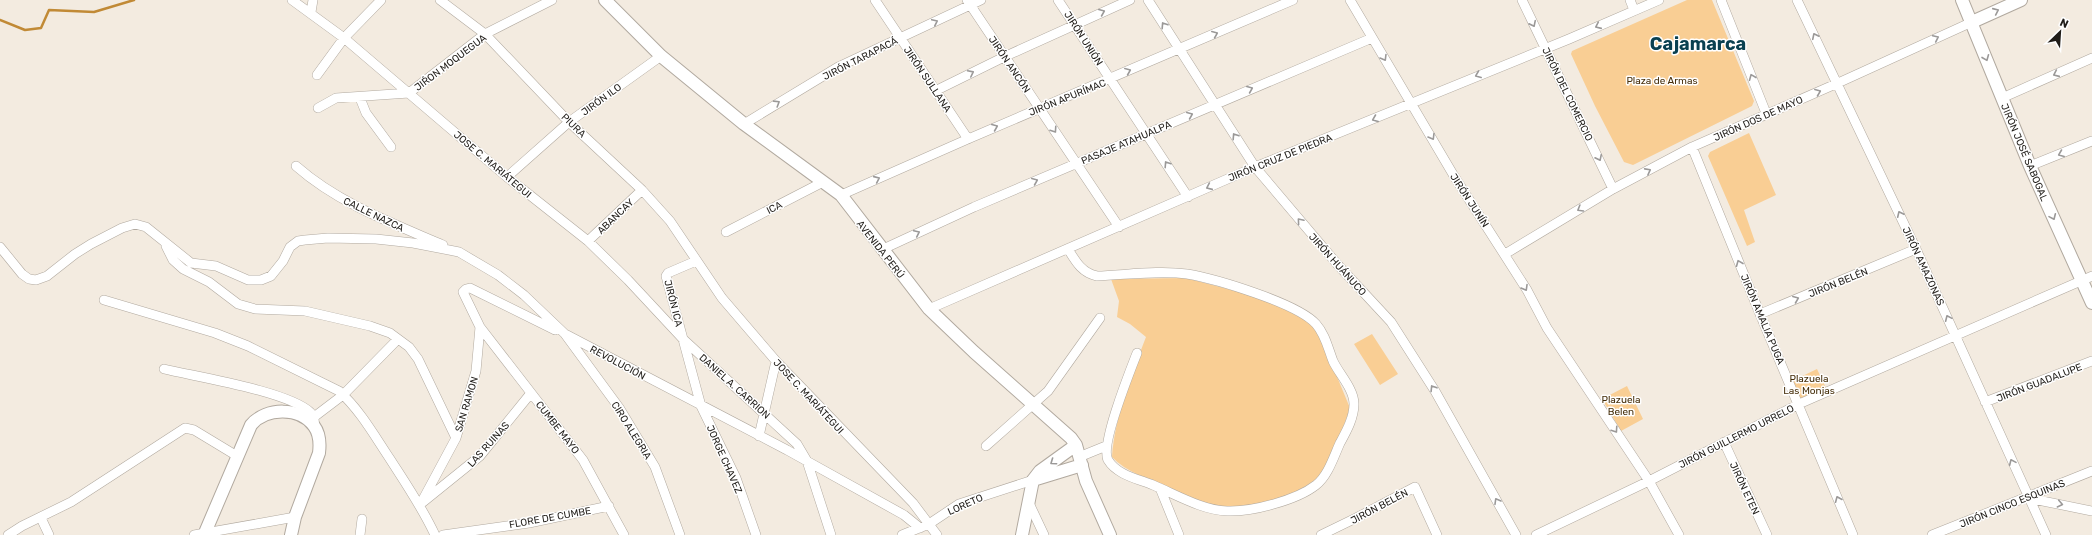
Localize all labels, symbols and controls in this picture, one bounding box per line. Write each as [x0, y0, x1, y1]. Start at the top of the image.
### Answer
one-way arrow [1992, 8, 2000, 16]
street label: JIRÓN UNIÓN [1061, 9, 1105, 68]
one-way arrow [1098, 9, 1106, 17]
north arrow [2040, 12, 2080, 52]
text: N [2058, 16, 2070, 31]
one-way arrow [931, 18, 938, 26]
one-way arrow [1528, 20, 1536, 27]
one-way arrow [1595, 21, 1603, 29]
one-way arrow [1162, 22, 1169, 29]
one-way arrow [1212, 30, 1219, 38]
street label: JIŔON MOQUEGUA [412, 32, 489, 94]
one-way arrow [1812, 32, 1820, 40]
district label: Cajamarca [1650, 33, 1746, 55]
street label: JIRÓN ANCÓN [986, 34, 1032, 95]
street label: JIRÓN TARAPACÁ [821, 35, 900, 83]
one-way arrow [1933, 35, 1940, 43]
street label: JIRÓN SULLANA [901, 44, 954, 115]
street label: JIRÓN DEL COMERCIO [1539, 46, 1595, 143]
one-way arrow [1380, 54, 1387, 61]
one-way arrow [1982, 55, 1990, 62]
one-way arrow [1124, 68, 1132, 76]
one-way arrow [2053, 69, 2061, 77]
one-way arrow [967, 70, 975, 78]
one-way arrow [1475, 71, 1482, 79]
one-way arrow [1748, 74, 1756, 81]
park label: Plaza de Armas [1626, 75, 1698, 87]
street label: JIRÓN APURÍMAC [1027, 77, 1108, 119]
street label: JIRÓN ILO [579, 81, 624, 118]
one-way arrow [1247, 86, 1254, 94]
one-way arrow [1813, 89, 1821, 97]
street label: JIRÓN DOS DE MAYO [1712, 94, 1805, 144]
one-way arrow [773, 100, 780, 107]
street label: JIRÓN JOSÉ SABOGAL [1998, 102, 2050, 203]
street label: PIURA [559, 111, 588, 140]
one-way arrow [1185, 112, 1193, 120]
one-way arrow [1372, 114, 1379, 122]
street label: PASAJE ATAHUALPA [1080, 118, 1174, 167]
one-way arrow [992, 123, 999, 131]
one-way arrow [1049, 126, 1056, 133]
street label: JOSE C. MARIÁTEGUI [451, 129, 534, 201]
street label: JIRÓN CRUZ DE PIEDRA [1227, 131, 1334, 184]
one-way arrow [1232, 133, 1239, 140]
one-way arrow [1427, 133, 1434, 140]
one-way arrow [2057, 149, 2064, 157]
one-way arrow [1594, 154, 1602, 161]
one-way arrow [1164, 161, 1171, 168]
one-way arrow [1644, 168, 1651, 175]
street label: JIRÓN JUNÍN [1447, 171, 1491, 230]
one-way arrow [873, 176, 880, 184]
one-way arrow [1032, 177, 1039, 185]
one-way arrow [1205, 183, 1212, 191]
street label: CALLE NAZCA [341, 195, 406, 235]
street label: ABANCAY [595, 196, 637, 237]
street label: ICA [765, 199, 785, 217]
one-way arrow [1577, 204, 1584, 212]
one-way arrow [1897, 211, 1905, 218]
one-way arrow [2048, 213, 2056, 220]
street label: AVENIDA PERÚ [854, 218, 907, 281]
one-way arrow [1298, 218, 1305, 225]
street label: JIRÓN AMAZONAS [1900, 225, 1947, 308]
one-way arrow [912, 230, 920, 238]
street label: JIRÓN HUÁNUCO [1306, 231, 1369, 299]
one-way arrow [1736, 259, 1744, 266]
street label: JIRÓN BELÉN [1807, 266, 1870, 300]
street label: JIRÓN AMALIA PUGA [1738, 272, 1787, 367]
street label: JIRÓN ICA [661, 279, 685, 328]
one-way arrow [1521, 284, 1528, 291]
one-way arrow [1791, 296, 1799, 304]
one-way arrow [1945, 314, 1953, 322]
street label: REVOLUCIÓN [588, 343, 647, 383]
street label: DANIEL A. CARRION [696, 352, 772, 422]
street label: JOSE C. MARIÁTEGUI [771, 357, 846, 436]
street label: JIRÓN GUADALUPE [1995, 361, 2084, 405]
park label: Plazuela Las Monjas [1783, 373, 1835, 397]
street label: SAN RAMON [453, 375, 481, 433]
one-way arrow [1430, 385, 1438, 392]
park label: Plazuela Belen [1601, 394, 1641, 418]
street label: CUMBE MAYO [533, 399, 582, 457]
street label: CIRO ALEGRIA [609, 399, 654, 462]
street label: JIRÓN GUILLERMO URRELO [1677, 402, 1796, 471]
street label: LAS RUINAS [465, 419, 512, 470]
street label: JORGE CHAVEZ [704, 423, 745, 495]
one-way arrow [1610, 426, 1618, 433]
one-way arrow [1051, 457, 1058, 464]
one-way arrow [2009, 459, 2017, 466]
street label: JIRÓN ETEN [1727, 460, 1762, 517]
street label: JIRÓN CINCO ESQUINAS [1958, 477, 2067, 531]
street label: JIRÓN BELÉN [1349, 487, 1410, 527]
street label: LORETO [946, 492, 985, 518]
one-way arrow [1835, 496, 1843, 503]
one-way arrow [1494, 498, 1501, 505]
one-way arrow [2057, 500, 2063, 508]
street label: FLORE DE CUMBE [508, 505, 592, 531]

